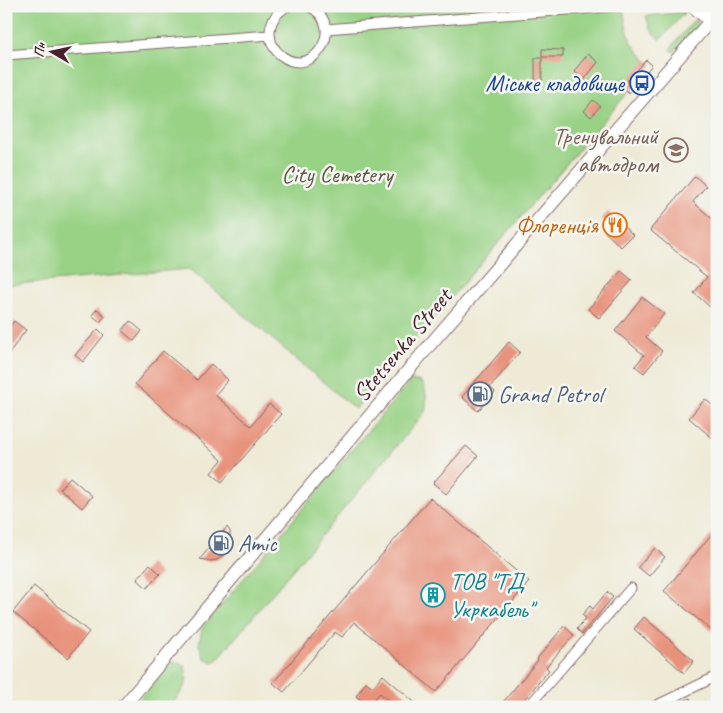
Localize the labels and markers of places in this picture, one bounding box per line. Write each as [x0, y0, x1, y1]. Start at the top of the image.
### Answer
place label: Міське кладовище [486, 68, 626, 98]
bus stop icon: Міське кладовище [629, 70, 655, 96]
place label: Тренувальний автодром [553, 121, 660, 179]
school or university icon: Тренувальний автодром [663, 137, 689, 163]
place label: Флоренція [516, 210, 599, 240]
restaurant icon: Флоренція [602, 212, 628, 238]
place label: Grand Petrol [498, 379, 606, 409]
fuel station icon: Grand Petrol [467, 381, 493, 407]
place label: Amic [238, 528, 278, 558]
fuel station icon: Amic [208, 530, 234, 556]
place label: ТОВ "ТД Укркабель" [450, 566, 538, 624]
building icon: ТОВ "ТД Укркабель" [420, 582, 446, 608]

